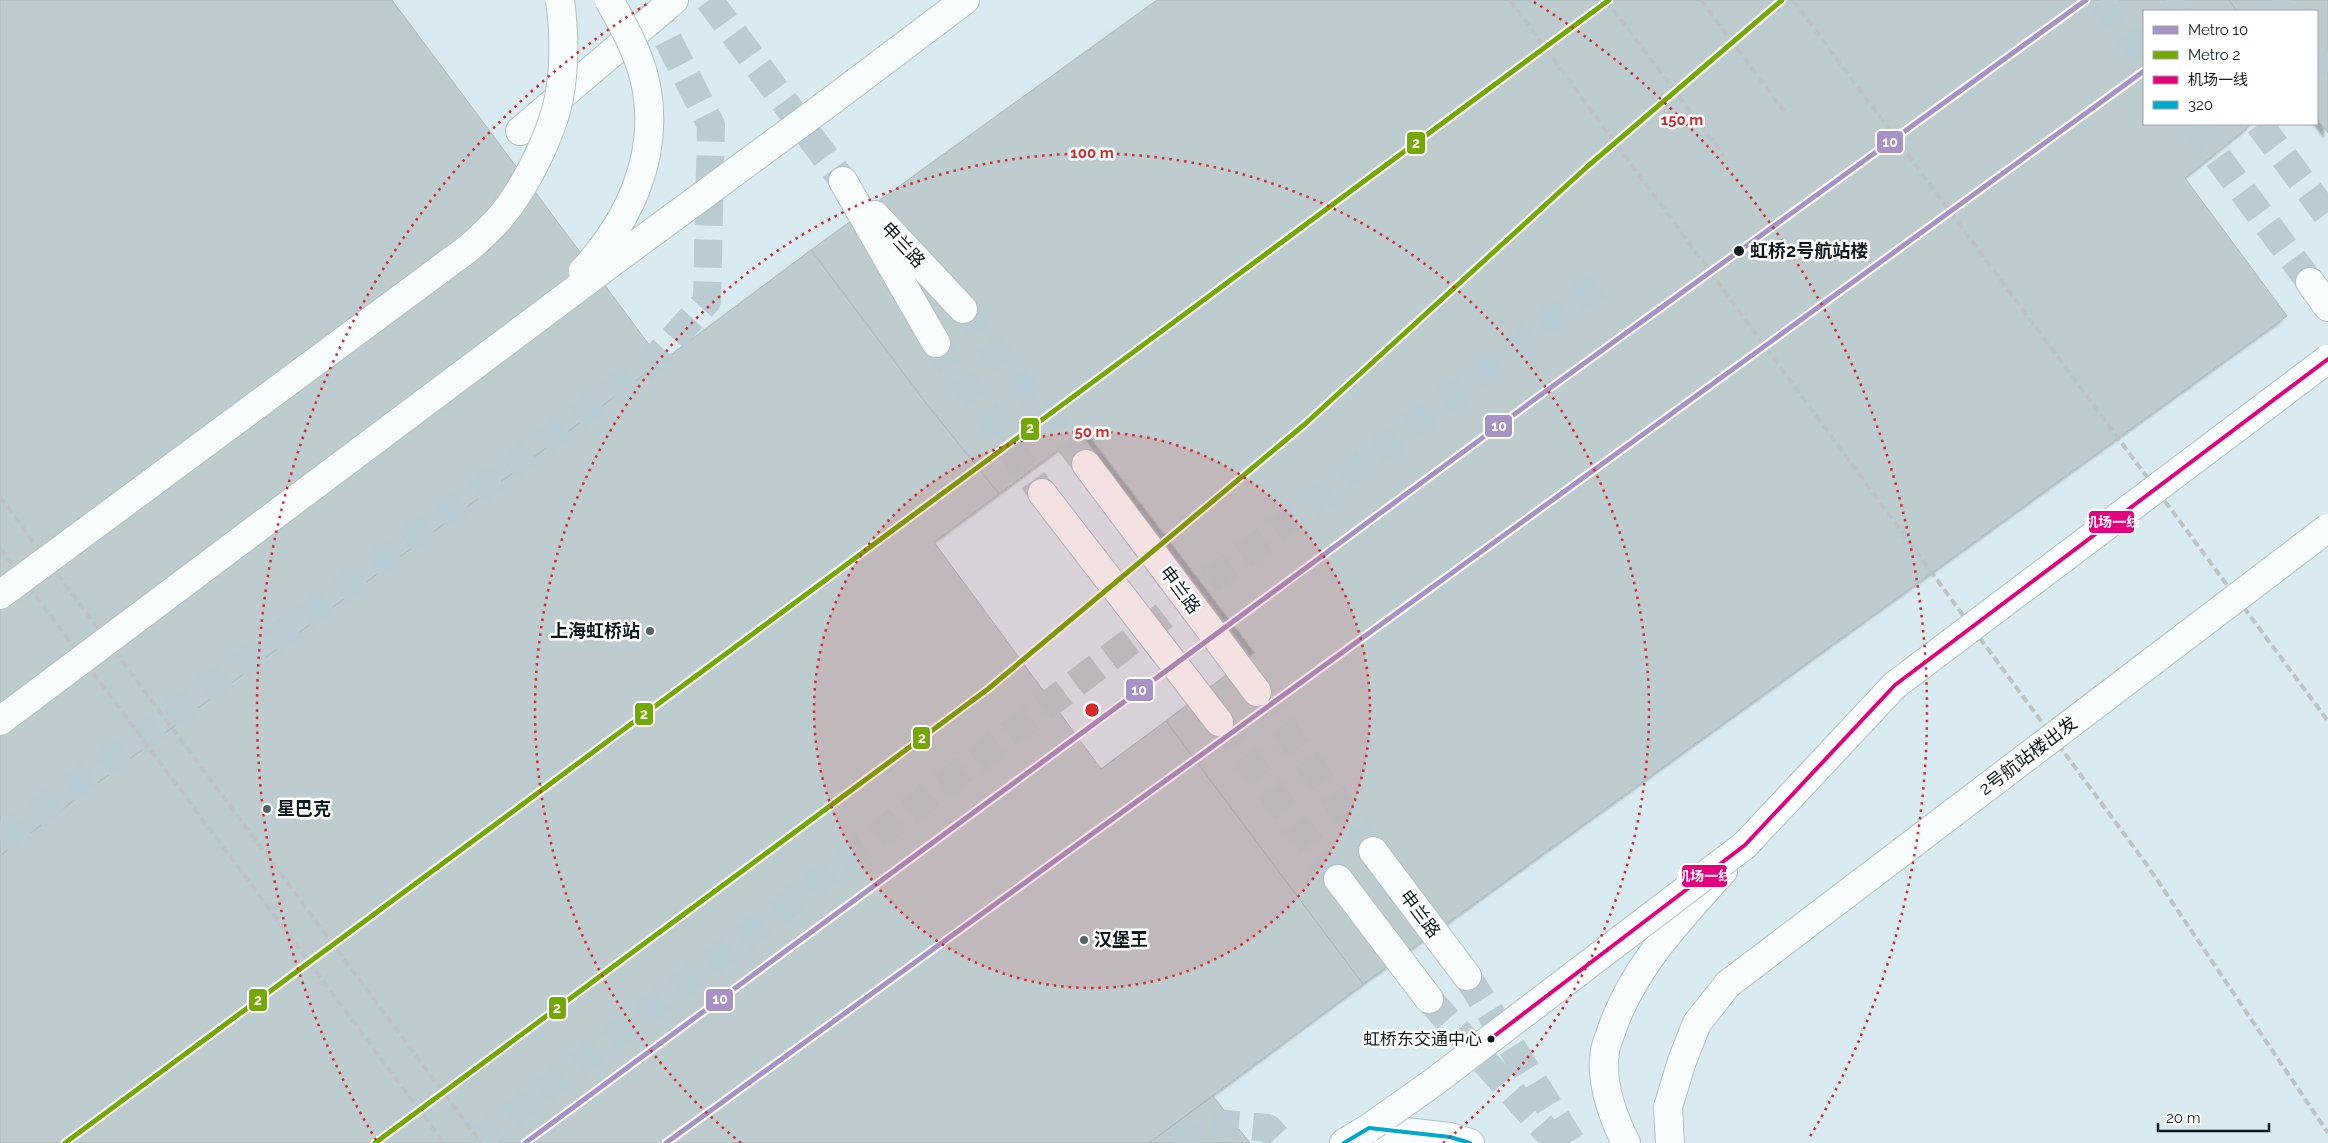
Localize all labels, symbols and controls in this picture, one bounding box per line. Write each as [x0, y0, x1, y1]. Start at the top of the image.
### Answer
legend [2143, 10, 2318, 125]
text: Metro 10 [2188, 21, 2248, 39]
text: Metro 2 [2188, 46, 2241, 64]
text: 机场一线 [2188, 71, 2248, 89]
text: 320 [2188, 96, 2213, 114]
text: 150 m [1661, 111, 1703, 129]
line badge: 10 [1876, 130, 1904, 154]
line badge: 2 [1406, 131, 1426, 155]
text: 10 [1882, 134, 1898, 150]
text: 2 [1412, 135, 1420, 151]
text: 100 m [1070, 144, 1114, 162]
street label: 申兰路 [877, 218, 929, 272]
place label: 虹桥2号航站楼 [1750, 240, 1868, 261]
marker: 虹桥2号航站楼 [1732, 244, 1746, 258]
line badge: 10 [1484, 414, 1513, 438]
line badge: 2 [1020, 417, 1040, 441]
text: 10 [1491, 418, 1507, 434]
text: 2 [1026, 420, 1034, 436]
text: 50 m [1074, 423, 1110, 441]
line badge: 机场一线 [2088, 510, 2135, 534]
text: 机场一线 [2084, 514, 2140, 530]
street label: 申兰路 [1156, 562, 1205, 618]
place label: 上海虹桥站 [550, 620, 640, 641]
marker: 上海虹桥站 [644, 625, 656, 637]
line badge: 10 [1125, 678, 1154, 702]
text: 10 [1131, 682, 1147, 698]
centre of rings [1083, 701, 1101, 719]
line badge: 2 [634, 702, 654, 726]
text: 2 [640, 706, 648, 722]
street label: 2号航站楼出发 [1975, 712, 2081, 799]
line badge: 2 [912, 726, 931, 750]
text: 2 [918, 730, 926, 746]
place label: 星巴克 [277, 798, 331, 819]
marker: 星巴克 [261, 803, 273, 815]
line badge: 机场一线 [1681, 864, 1728, 888]
text: 机场一线 [1676, 868, 1732, 884]
street label: 申兰路 [1396, 886, 1445, 942]
place label: 汉堡王 [1094, 929, 1148, 950]
marker: 汉堡王 [1078, 934, 1090, 946]
line badge: 2 [248, 988, 268, 1012]
line badge: 10 [705, 988, 734, 1012]
text: 10 [712, 991, 728, 1007]
text: 2 [254, 992, 262, 1008]
line badge: 2 [548, 996, 567, 1020]
text: 2 [553, 1000, 561, 1016]
place label: 虹桥东交通中心 [1363, 1029, 1482, 1049]
marker: 虹桥东交通中心 [1486, 1034, 1496, 1044]
scale bar [2158, 1100, 2269, 1132]
text: 20 m [2166, 1109, 2201, 1127]

